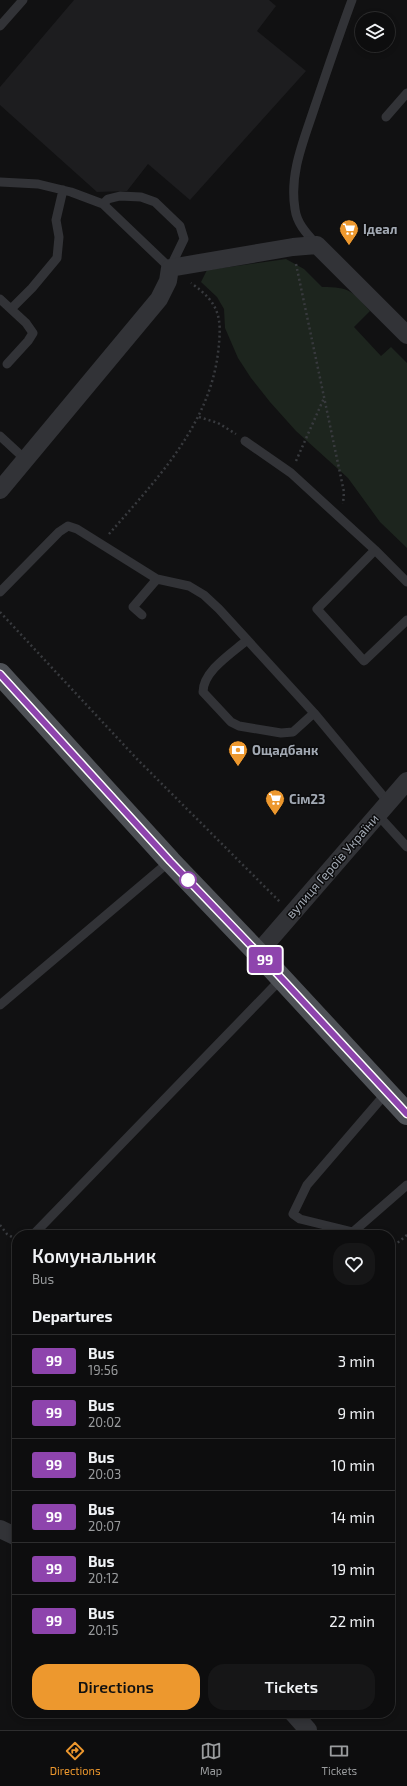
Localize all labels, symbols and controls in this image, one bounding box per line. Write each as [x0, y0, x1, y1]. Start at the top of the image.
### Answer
map controls [355, 12, 395, 52]
button: layers [355, 12, 395, 52]
supermarket icon: Ідеал [338, 218, 360, 246]
place label: Ідеал [363, 221, 397, 237]
bank icon: Ощадбанк [227, 739, 249, 767]
place label: Ощадбанк [252, 742, 319, 758]
supermarket icon: Сім23 [264, 788, 286, 816]
place label: Сім23 [289, 791, 325, 807]
street label: вулиця Героїв України [282, 810, 382, 922]
unlabelled marker [179, 871, 197, 889]
line badge: 99 [247, 947, 283, 973]
text: 99 [257, 951, 273, 968]
button: heart [333, 1243, 375, 1285]
text: Комунальник [32, 1244, 156, 1267]
text: Bus [32, 1271, 54, 1287]
text: Departures [32, 1307, 112, 1325]
text: Bus [88, 1344, 114, 1362]
text: 99 [46, 1352, 62, 1369]
text: 3 min [338, 1352, 375, 1370]
text: 19:56 [88, 1362, 118, 1378]
text: Bus [88, 1396, 114, 1414]
text: 99 [46, 1404, 62, 1421]
text: 9 min [337, 1404, 375, 1422]
text: 20:02 [88, 1414, 121, 1430]
text: Bus [88, 1448, 114, 1466]
text: 99 [46, 1456, 62, 1473]
text: 10 min [331, 1456, 375, 1474]
text: 20:03 [88, 1466, 121, 1482]
text: Bus [88, 1500, 114, 1518]
text: 99 [46, 1508, 62, 1525]
text: 14 min [331, 1508, 375, 1526]
text: 20:07 [88, 1518, 121, 1534]
text: Bus [88, 1552, 114, 1570]
text: 99 [46, 1560, 62, 1577]
text: 19 min [332, 1560, 375, 1578]
text: 20:12 [88, 1570, 119, 1586]
text: Bus [88, 1604, 114, 1622]
text: 99 [46, 1612, 62, 1629]
text: 22 min [329, 1612, 375, 1630]
text: 20:15 [88, 1622, 118, 1638]
button: Directions [32, 1664, 200, 1710]
button: Tickets [208, 1664, 375, 1710]
tab: Directions [50, 1740, 100, 1777]
tab: Map [200, 1740, 222, 1777]
tab: Tickets [322, 1740, 357, 1777]

